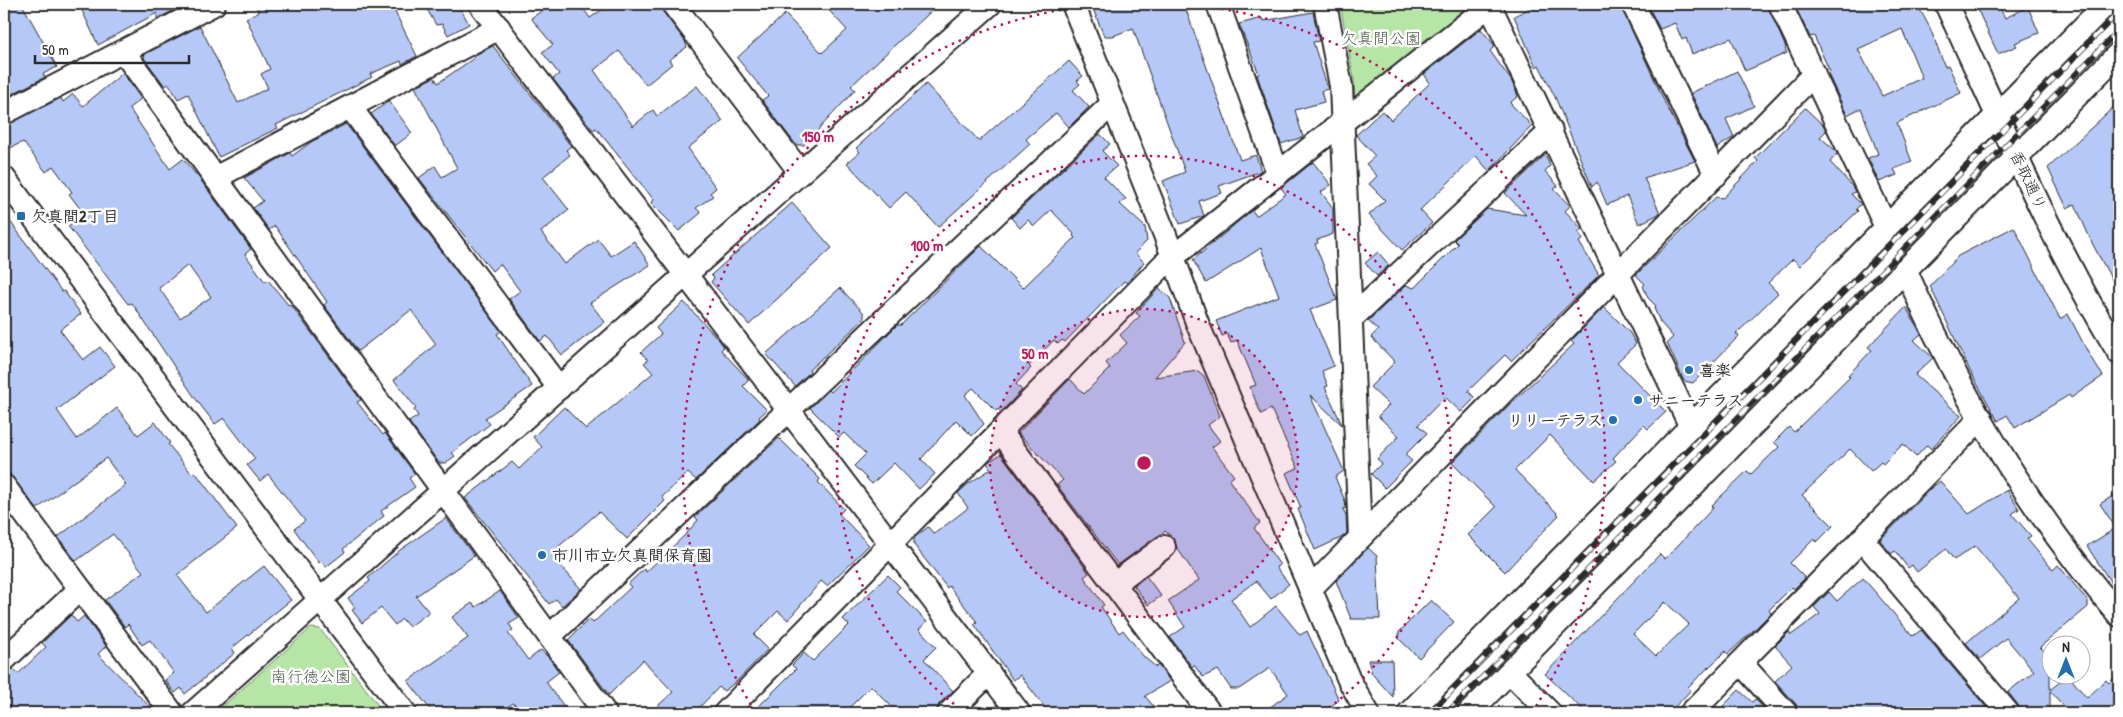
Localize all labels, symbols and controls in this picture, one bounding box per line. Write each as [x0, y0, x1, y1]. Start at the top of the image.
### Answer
park label: 欠真間公園 [1341, 27, 1421, 49]
scale bar [35, 32, 189, 64]
text: 50 m [42, 39, 69, 60]
text: 150 m [802, 126, 834, 147]
street label: 香取通り [2006, 146, 2052, 214]
place label: 欠真間2丁目 [31, 205, 119, 227]
marker: 欠真間2丁目 [15, 210, 27, 222]
text: 100 m [911, 235, 943, 256]
text: 50 m [1022, 343, 1048, 364]
place label: 喜楽 [1699, 359, 1731, 381]
marker: 喜楽 [1683, 364, 1695, 376]
place label: サニーテラス [1648, 389, 1743, 411]
marker: サニーテラス [1632, 394, 1644, 406]
place label: リリーテラス [1508, 409, 1603, 431]
marker: リリーテラス [1607, 414, 1619, 426]
centre of rings [1135, 454, 1153, 472]
place label: 市川市立欠真間保育園 [552, 544, 712, 566]
marker: 市川市立欠真間保育園 [536, 549, 548, 561]
north arrow [2040, 634, 2090, 684]
text: N [2062, 637, 2070, 656]
park label: 南行徳公園 [271, 665, 351, 687]

